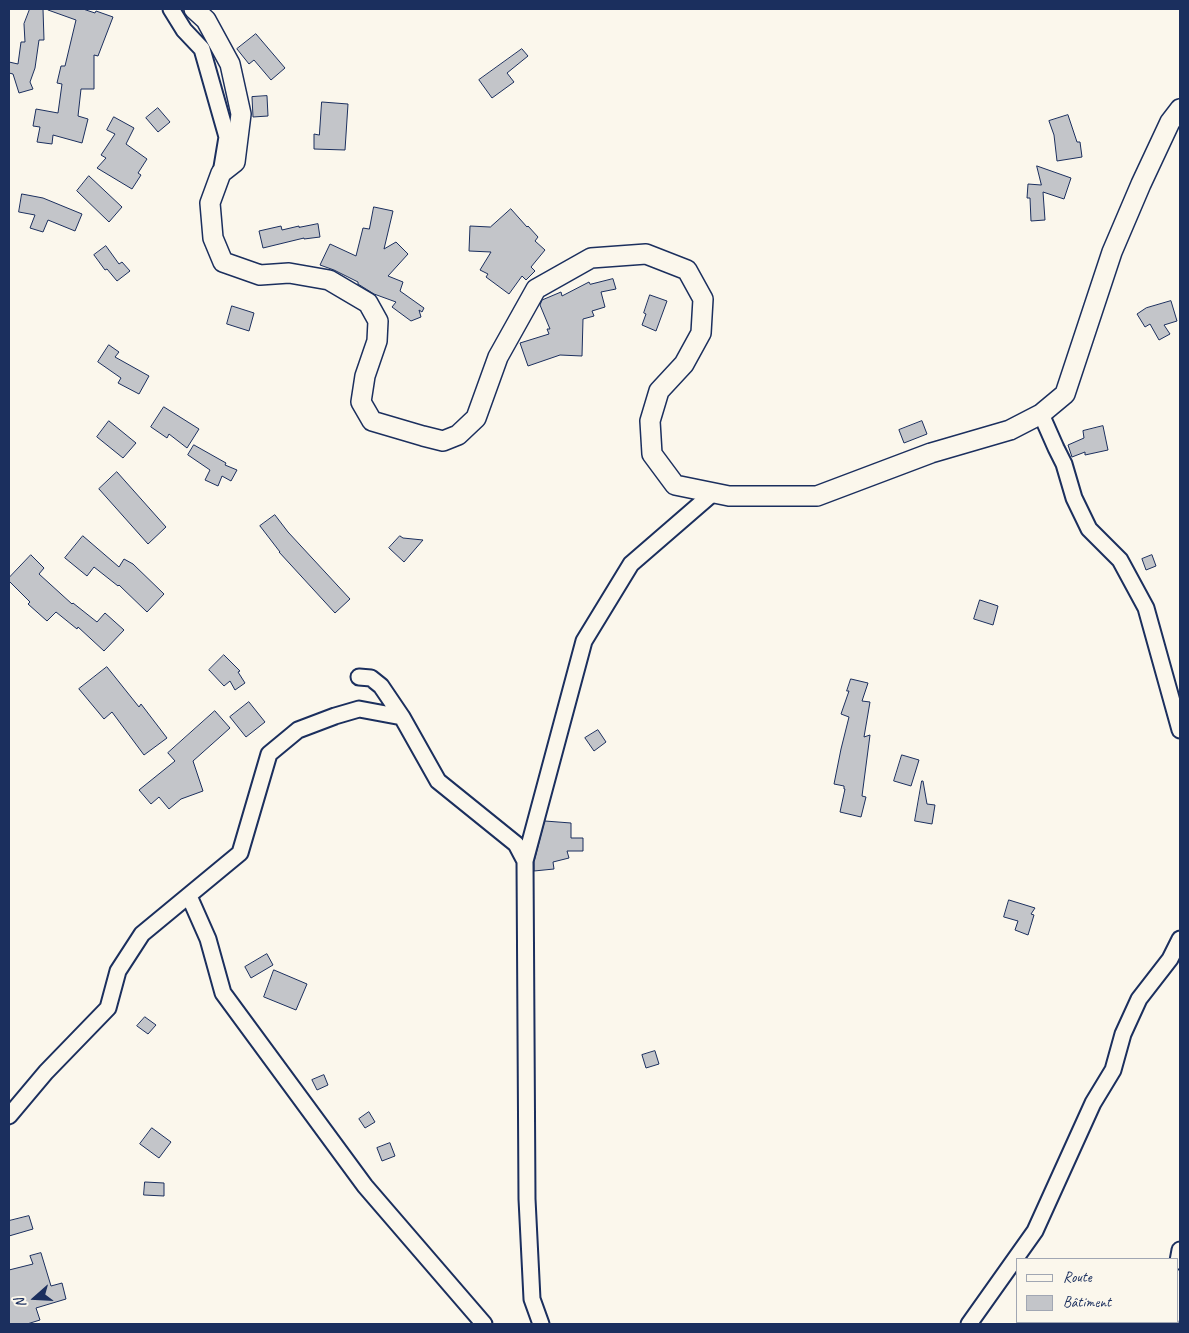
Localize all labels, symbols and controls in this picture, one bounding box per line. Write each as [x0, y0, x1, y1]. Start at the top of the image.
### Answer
legend [1016, 1258, 1179, 1323]
text: Route [1063, 1268, 1092, 1287]
north arrow [10, 1273, 60, 1323]
text: Bâtiment [1063, 1293, 1111, 1312]
text: N [11, 1296, 30, 1310]

